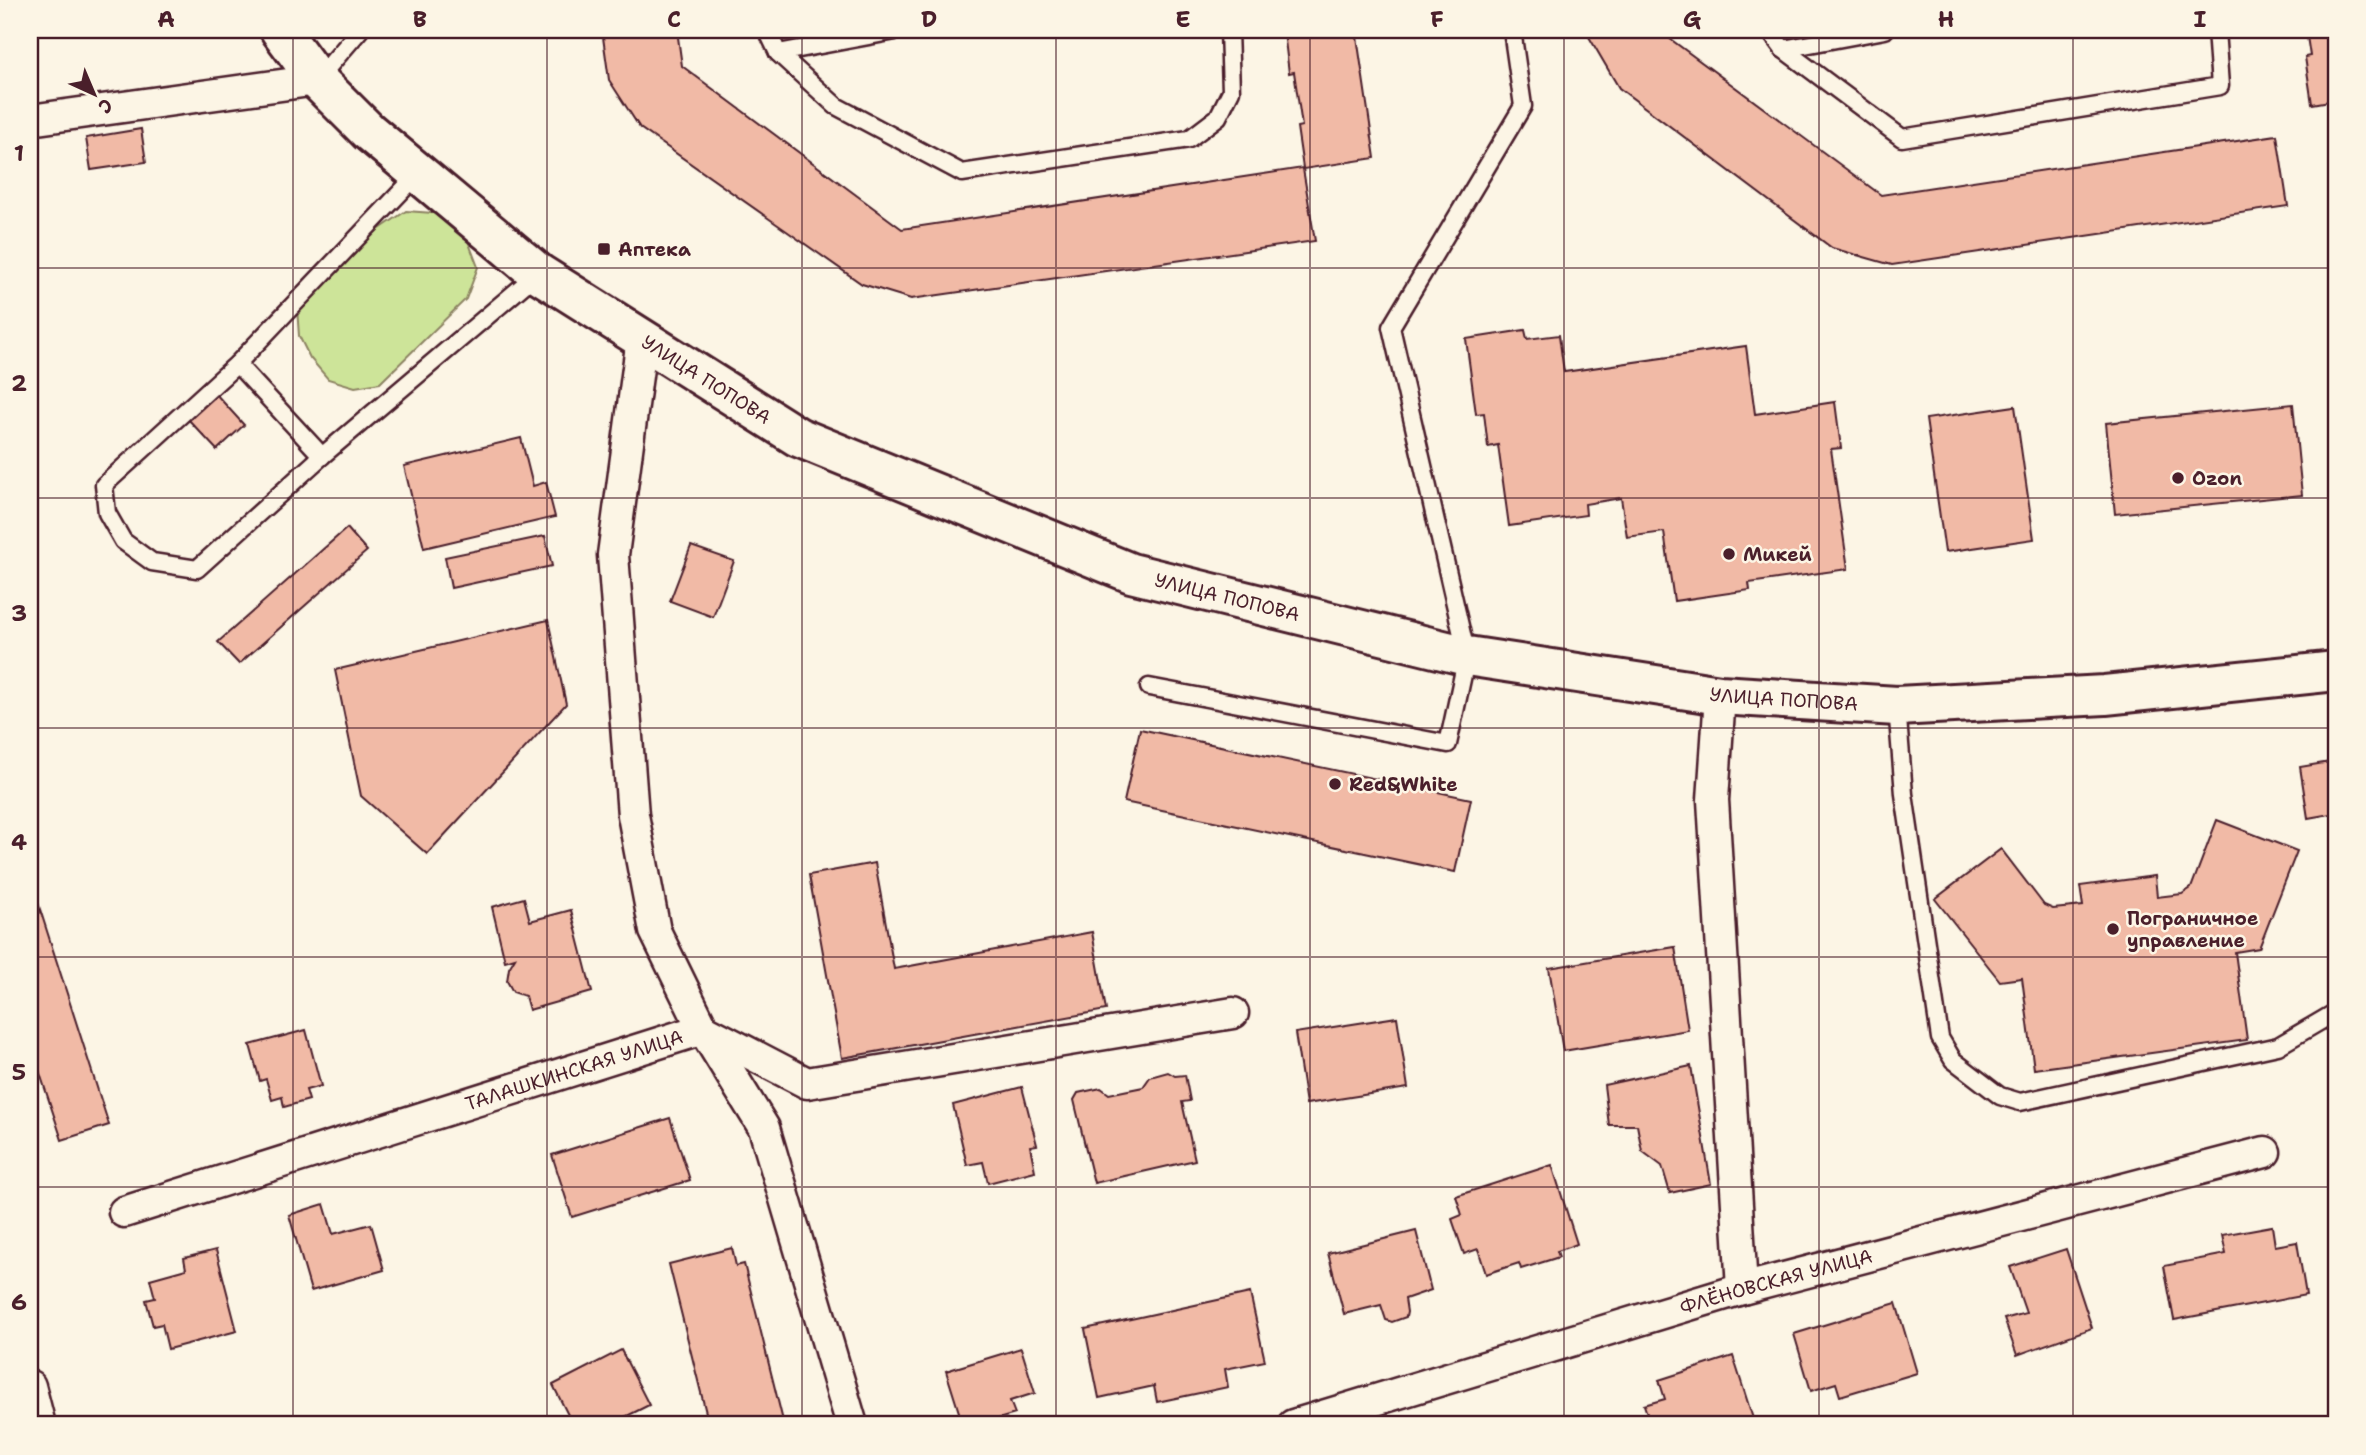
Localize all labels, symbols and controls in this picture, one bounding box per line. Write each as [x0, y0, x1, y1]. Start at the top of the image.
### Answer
text: A [157, 4, 175, 34]
text: B [413, 4, 427, 34]
text: C [667, 4, 681, 34]
text: D [921, 4, 937, 34]
text: E [1175, 4, 1191, 34]
text: F [1430, 4, 1444, 34]
text: G [1683, 4, 1702, 34]
text: H [1938, 4, 1954, 34]
text: I [2194, 4, 2207, 34]
north arrow [60, 60, 130, 130]
text: С [93, 93, 118, 119]
text: 1 [14, 138, 24, 168]
place label: Аптека [618, 237, 691, 262]
marker: Аптека [596, 241, 612, 257]
street label: УЛИЦА ПОПОВА [637, 330, 776, 430]
text: 2 [11, 368, 27, 398]
place label: Ozon [2192, 466, 2242, 491]
marker: Ozon [2170, 470, 2186, 486]
place label: Микей [1743, 542, 1812, 567]
marker: Микей [1721, 546, 1737, 562]
street label: УЛИЦА ПОПОВА [1152, 567, 1302, 627]
text: 3 [11, 598, 27, 628]
street label: УЛИЦА ПОПОВА [1708, 682, 1859, 717]
place label: Red&White [1349, 772, 1458, 797]
marker: Red&White [1327, 776, 1343, 792]
text: 4 [11, 827, 27, 857]
place label: Пограничное управление [2127, 906, 2258, 953]
marker: Пограничное управление [2105, 921, 2121, 937]
street label: ТАЛАШКИНСКАЯ УЛИЦА [462, 1024, 686, 1116]
text: 5 [12, 1057, 26, 1087]
street label: ФЛЁНОВСКАЯ УЛИЦА [1677, 1243, 1875, 1320]
text: 6 [11, 1287, 27, 1317]

